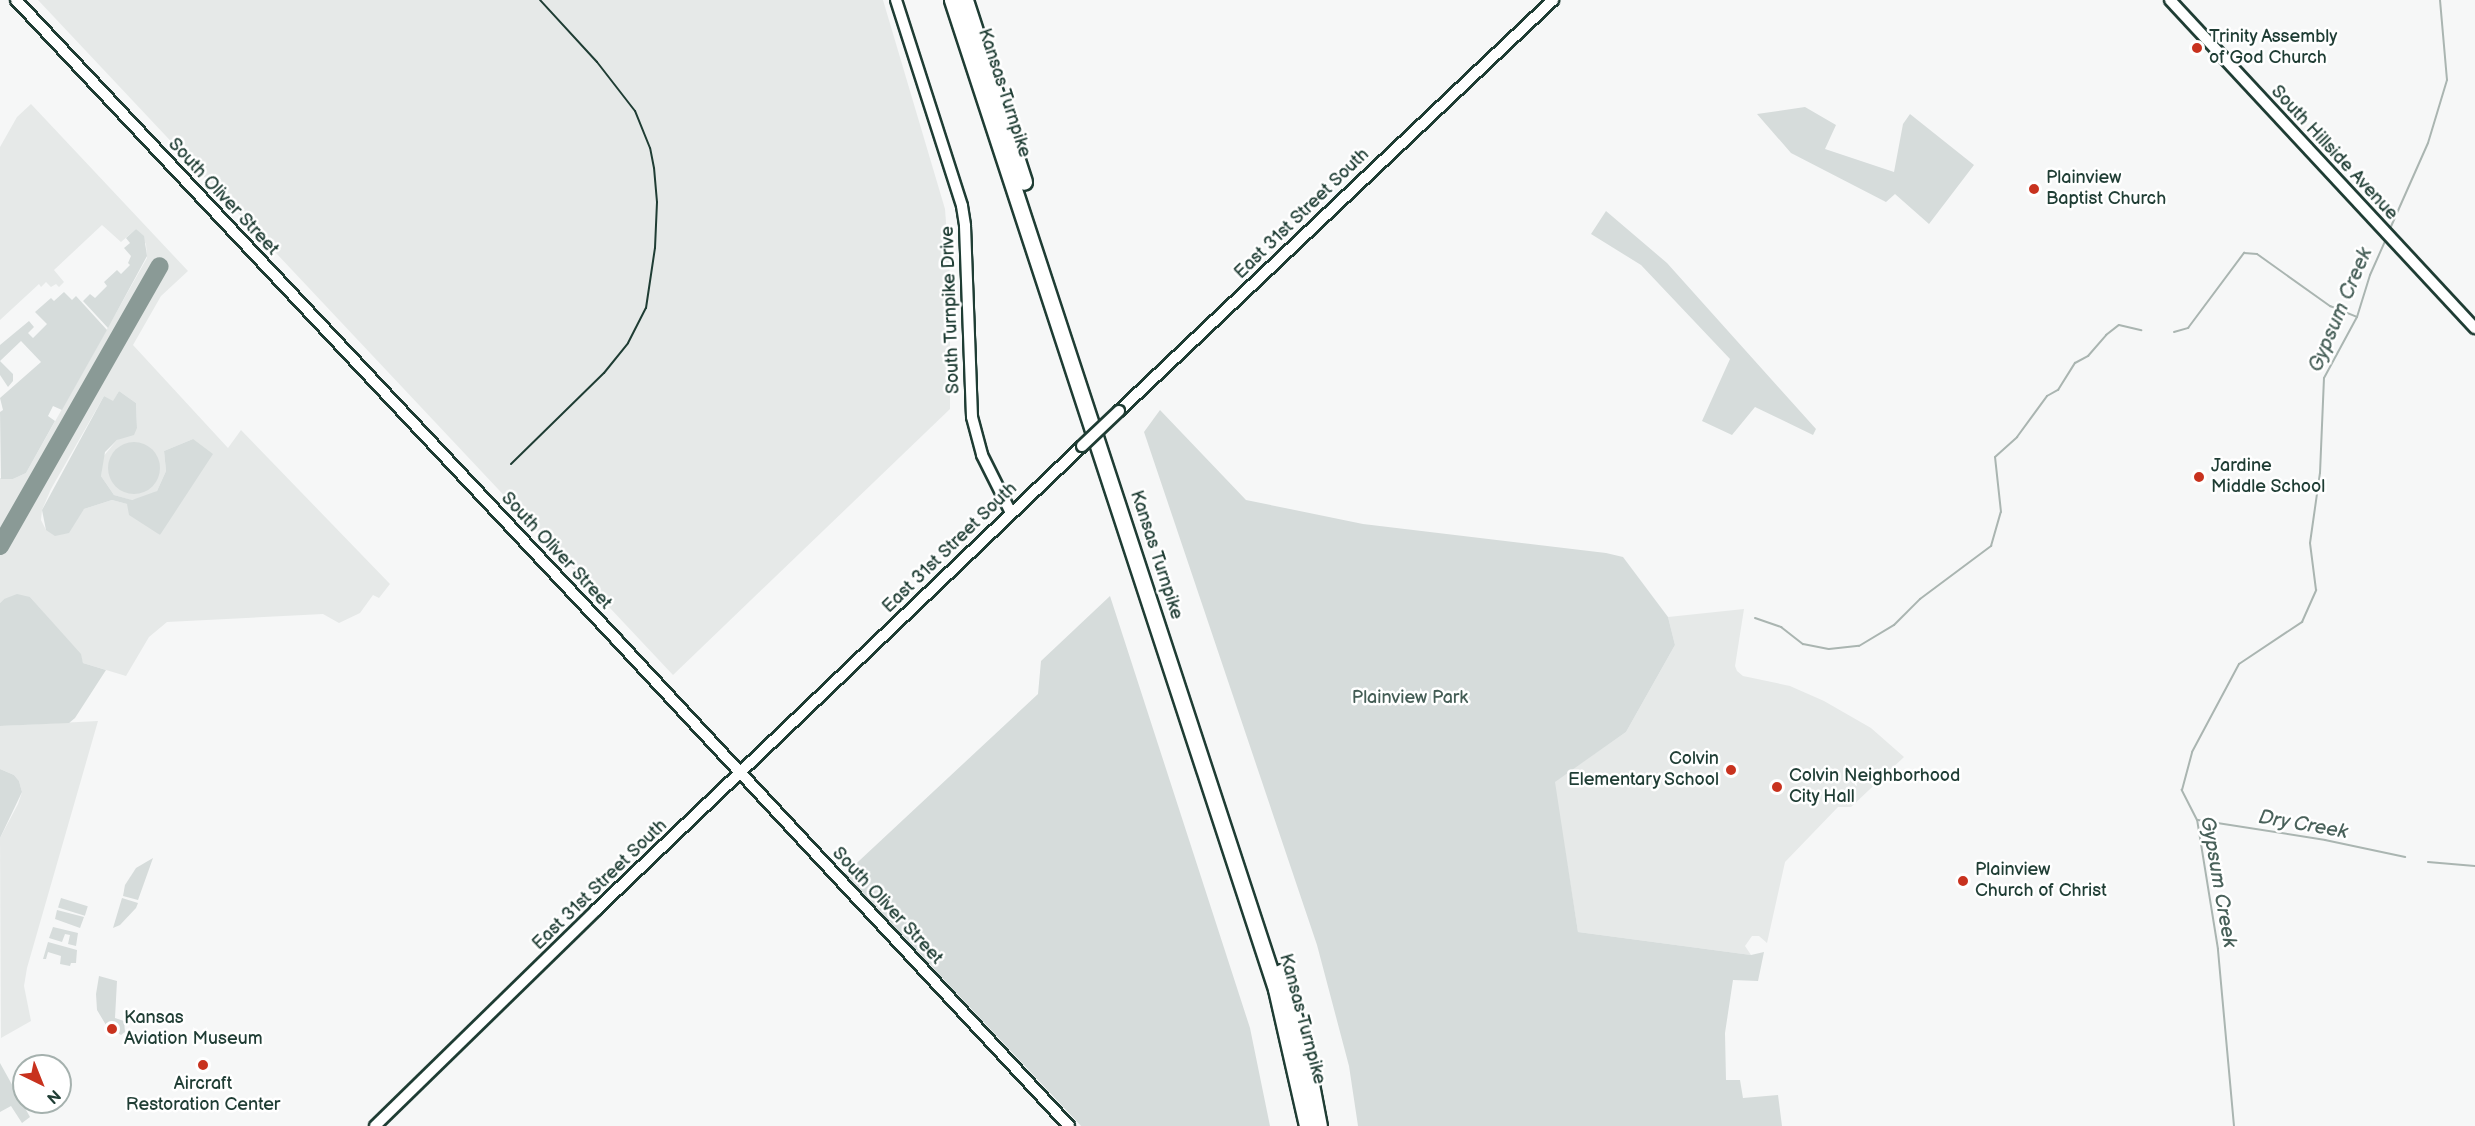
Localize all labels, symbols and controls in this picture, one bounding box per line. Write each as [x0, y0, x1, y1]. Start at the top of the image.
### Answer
street label: Kansas Turnpike [973, 26, 1035, 160]
place label: Trinity Assembly of God Church [2209, 27, 2339, 70]
marker: Trinity Assembly of God Church [2190, 41, 2204, 55]
street label: South Hillside Avenue [2266, 81, 2402, 225]
street label: South Oliver Street [163, 134, 283, 260]
street label: East 31st Street South [1230, 144, 1374, 284]
place label: Plainview Baptist Church [2046, 168, 2166, 210]
marker: Plainview Baptist Church [2027, 182, 2041, 196]
street label: South Turnpike Drive [937, 225, 965, 395]
water label: Gypsum Creek [2304, 244, 2378, 376]
place label: Jardine Middle School [2211, 456, 2326, 498]
marker: Jardine Middle School [2192, 470, 2206, 484]
street label: East 31st Street South [878, 478, 1022, 618]
street label: South Oliver Street [496, 488, 616, 614]
street label: Kansas Turnpike [1125, 488, 1187, 622]
park label: Plainview Park [1352, 687, 1468, 709]
place label: Colvin Elementary School [1566, 749, 1719, 792]
marker: Colvin Elementary School [1724, 763, 1738, 777]
place label: Colvin Neighborhood City Hall [1789, 766, 1960, 808]
marker: Colvin Neighborhood City Hall [1770, 780, 1784, 794]
water label: Dry Creek [2256, 805, 2350, 845]
street label: East 31st Street South [528, 815, 672, 955]
water label: Gypsum Creek [2195, 815, 2241, 949]
street label: South Oliver Street [827, 843, 947, 969]
place label: Plainview Church of Christ [1975, 860, 2107, 902]
marker: Plainview Church of Christ [1956, 874, 1970, 888]
street label: Kansas Turnpike [1274, 951, 1330, 1087]
place label: Kansas Aviation Museum [124, 1008, 263, 1050]
marker: Kansas Aviation Museum [105, 1022, 119, 1036]
north arrow [12, 1054, 72, 1114]
marker: Aircraft Restoration Center [196, 1058, 210, 1072]
place label: Aircraft Restoration Center [126, 1074, 280, 1116]
text: N [42, 1085, 64, 1107]

